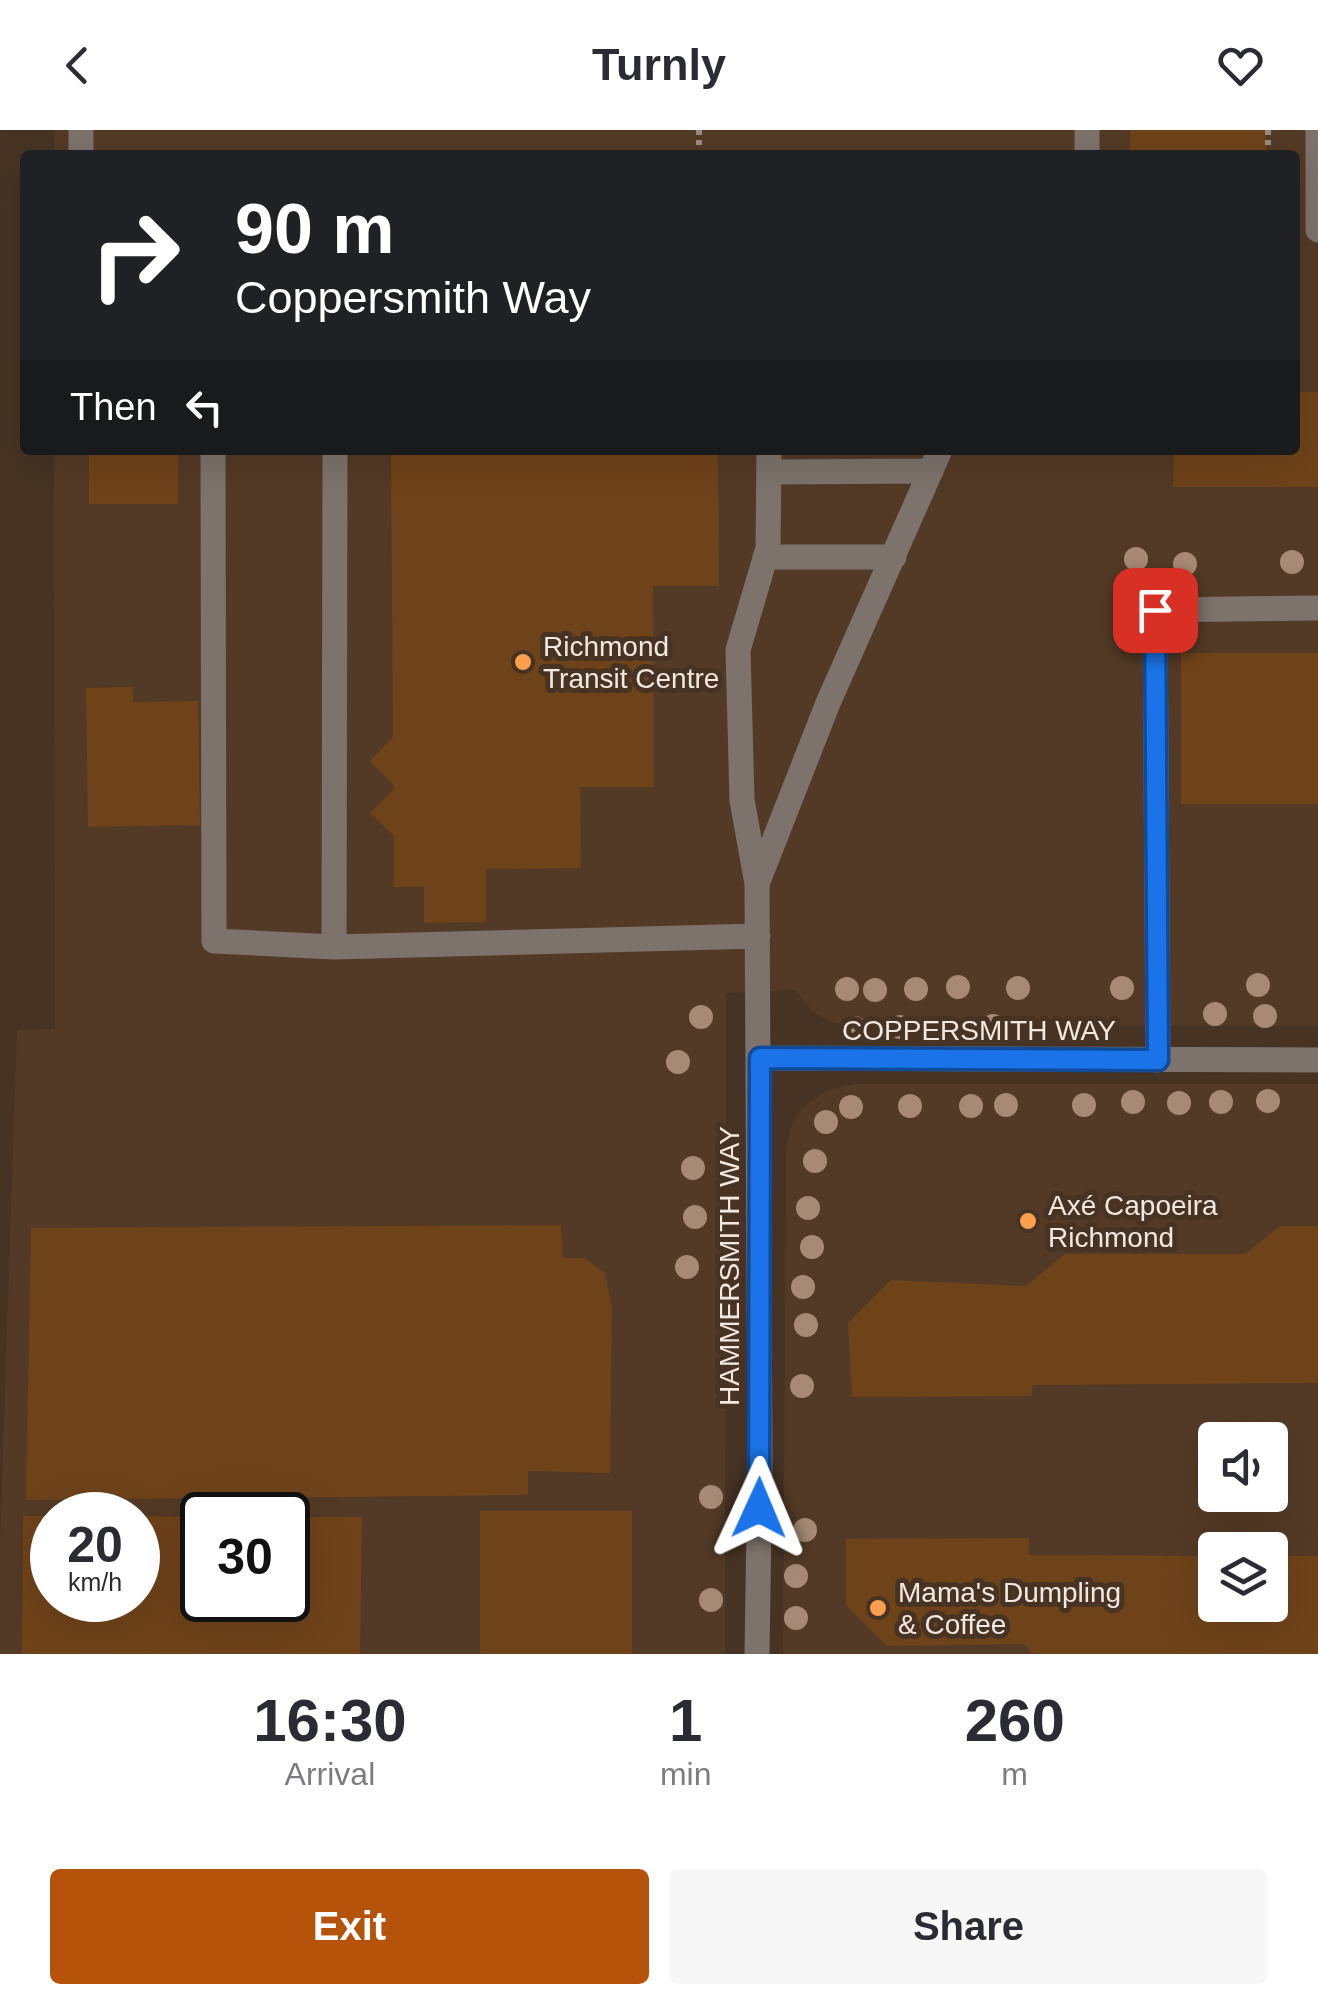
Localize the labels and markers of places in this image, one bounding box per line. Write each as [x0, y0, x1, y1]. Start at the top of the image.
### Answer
pin [1113, 568, 1198, 653]
place label: Richmond Transit Centre [543, 631, 719, 694]
marker: Richmond Transit Centre [512, 651, 534, 673]
place label: Axé Capoeira Richmond [1048, 1190, 1218, 1253]
marker: Axé Capoeira Richmond [1017, 1210, 1039, 1232]
place label: Mama's Dumpling & Coffee [898, 1577, 1121, 1640]
marker: Mama's Dumpling & Coffee [867, 1597, 889, 1619]

